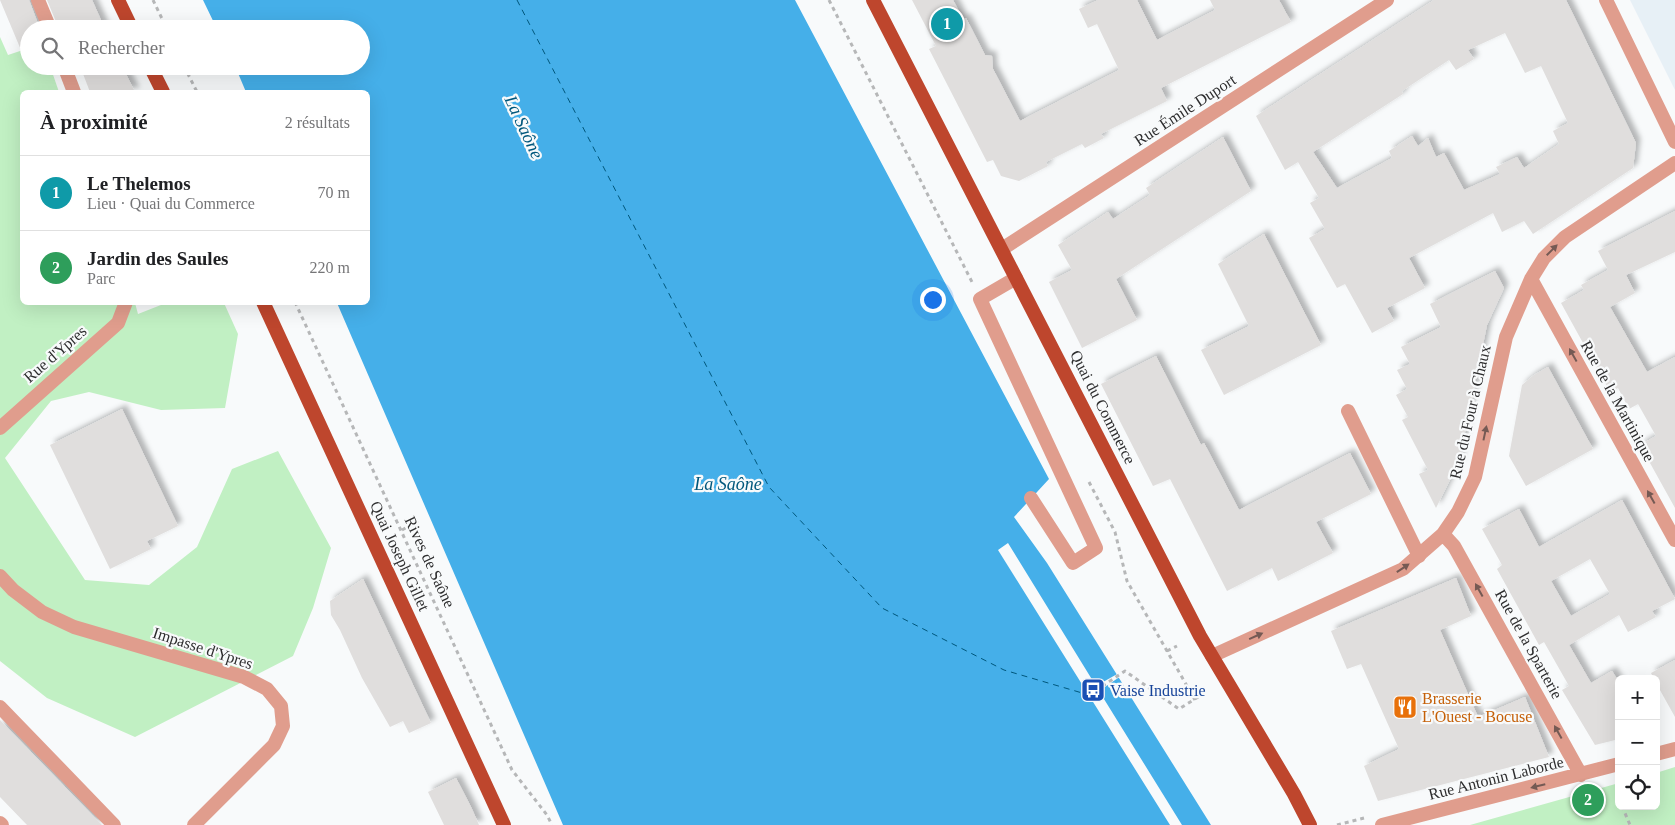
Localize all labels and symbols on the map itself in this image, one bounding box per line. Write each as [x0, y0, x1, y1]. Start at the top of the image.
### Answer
pin: 1 [931, 5, 963, 43]
street label: Rue Émile Duport [1131, 70, 1240, 150]
water label: La Saône [500, 91, 547, 162]
one-way arrow [1546, 244, 1558, 256]
your location [920, 287, 946, 313]
street label: Rue d'Ypres [20, 322, 90, 387]
street label: Rue de la Martinique [1577, 338, 1658, 465]
street label: Rue du Four à Chaux [1446, 343, 1494, 481]
street label: Quai du Commerce [1067, 347, 1139, 467]
one-way arrow [1568, 348, 1577, 361]
one-way arrow [1482, 425, 1490, 441]
water label: La Saône [693, 474, 762, 494]
one-way arrow [1647, 490, 1656, 504]
street label: Quai Joseph Gillet [366, 498, 433, 614]
street label: Rives de Saône [401, 514, 459, 610]
one-way arrow [1397, 563, 1410, 572]
one-way arrow [1474, 583, 1483, 596]
street label: Rue de la Sparterie [1491, 586, 1566, 702]
street label: Impasse d'Ypres [151, 624, 255, 673]
one-way arrow [1249, 631, 1263, 639]
bus stop icon: Vaise Industrie [1080, 677, 1106, 703]
place label: Vaise Industrie [1110, 682, 1206, 699]
place label: Brasserie L'Ouest - Bocuse [1422, 690, 1532, 725]
restaurant icon: Brasserie L'Ouest - Bocuse [1392, 694, 1418, 720]
one-way arrow [1554, 724, 1562, 739]
street label: Rue Antonin Laborde [1427, 753, 1565, 803]
pin: 2 [1572, 781, 1604, 819]
one-way arrow [1530, 782, 1545, 790]

